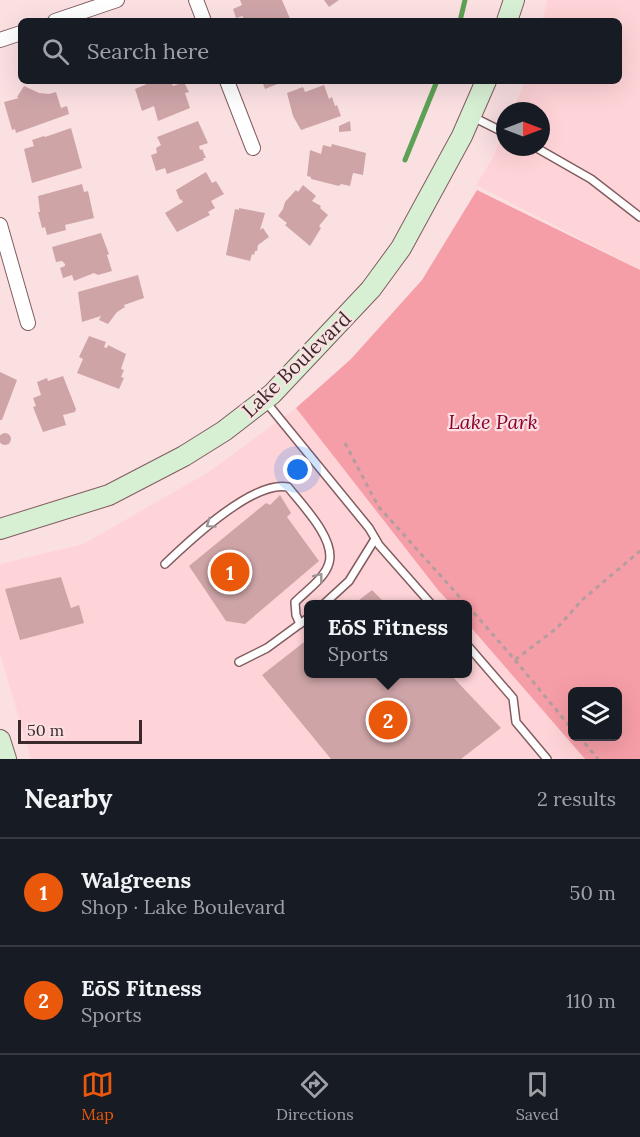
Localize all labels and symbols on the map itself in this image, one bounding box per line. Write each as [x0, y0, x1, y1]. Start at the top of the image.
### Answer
north arrow [496, 102, 550, 156]
street label: Lake Boulevard [236, 306, 356, 422]
park label: Lake Park [448, 409, 538, 434]
your location [283, 455, 312, 484]
one-way arrow [205, 517, 216, 528]
pin: 1 [210, 550, 250, 594]
one-way arrow [312, 572, 323, 583]
pin: 2 [368, 698, 408, 742]
scale bar [18, 717, 142, 744]

